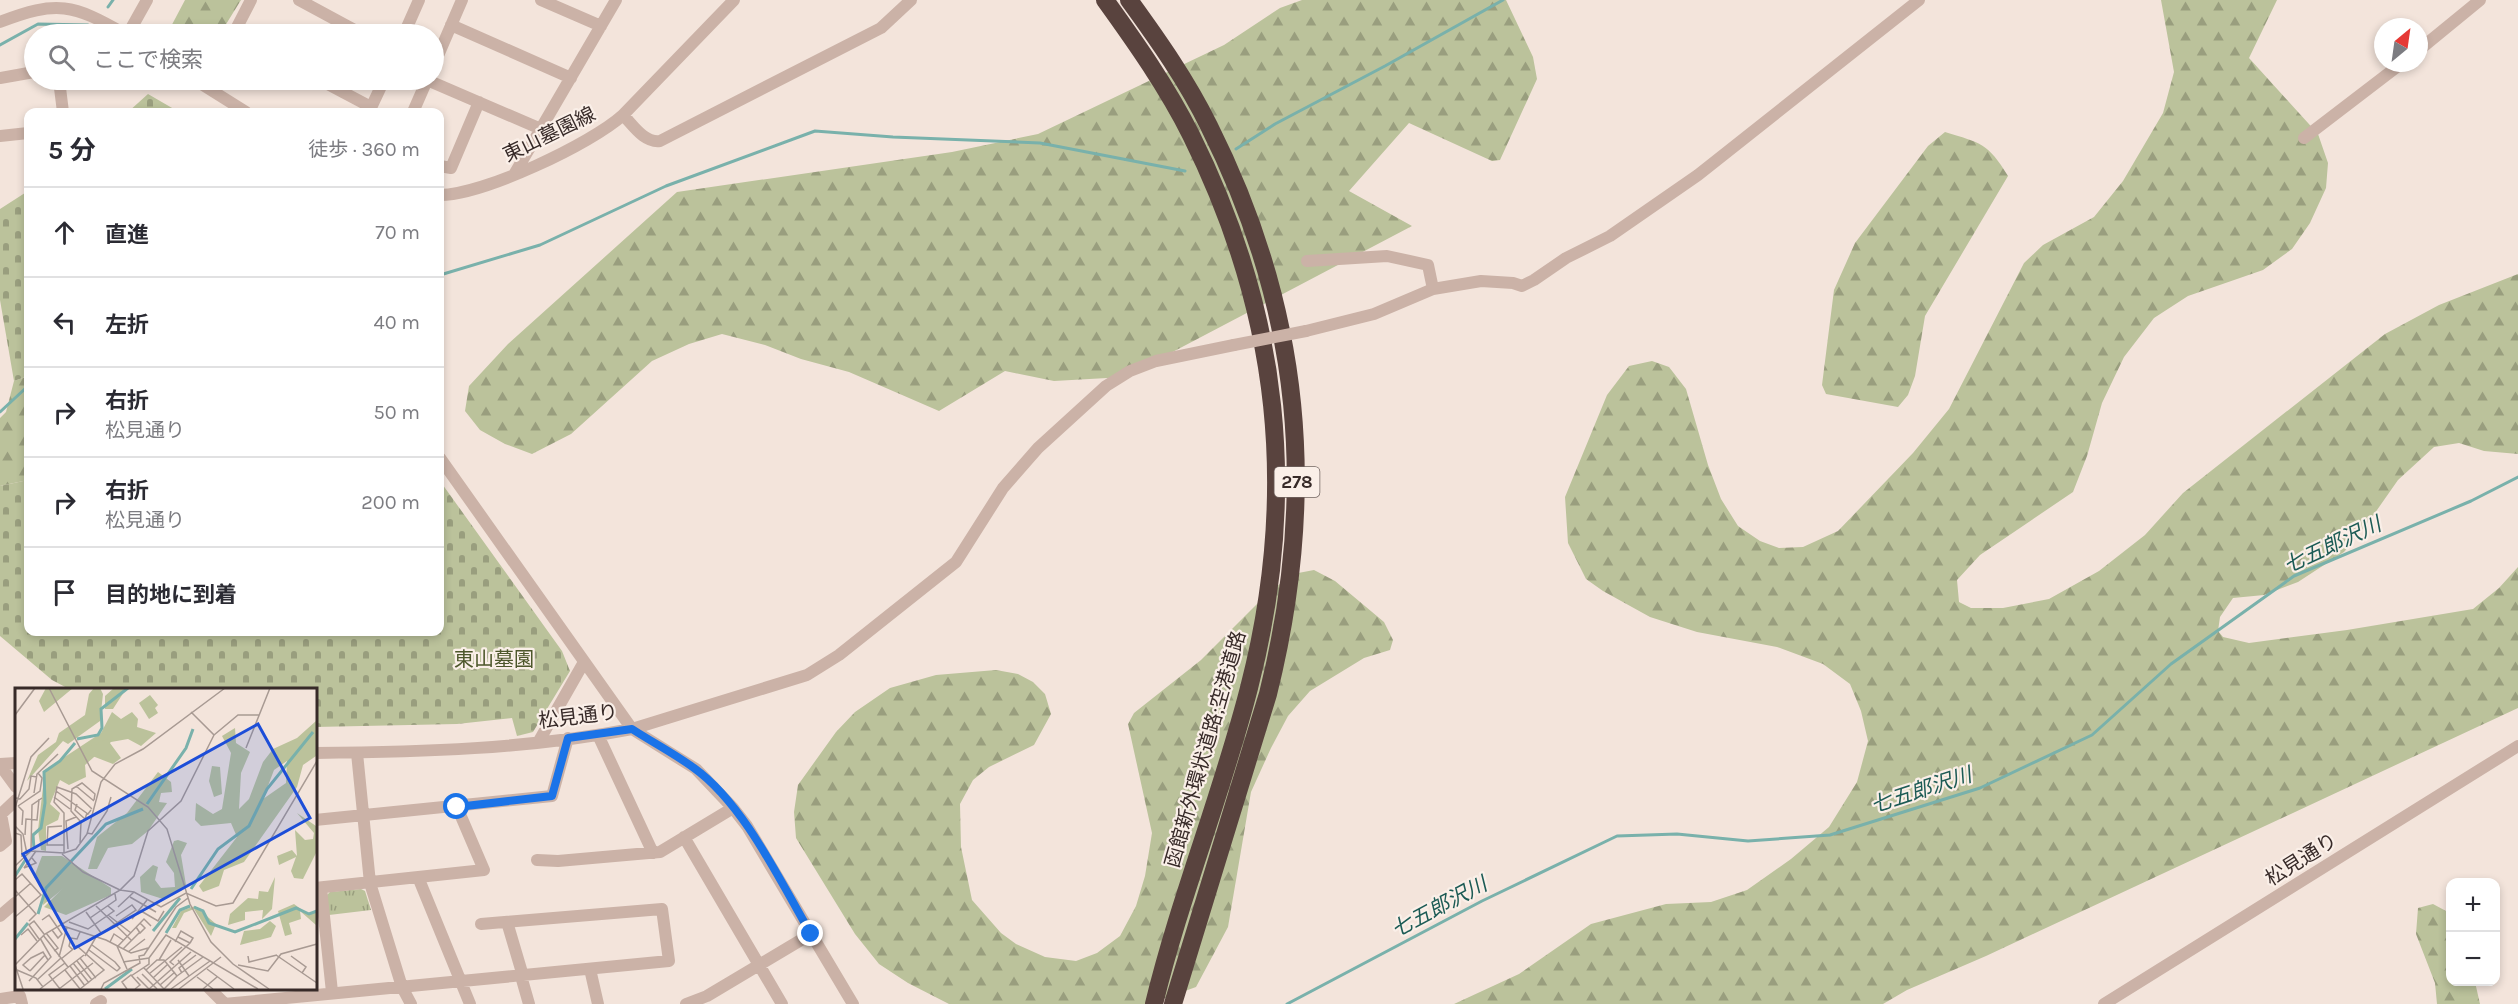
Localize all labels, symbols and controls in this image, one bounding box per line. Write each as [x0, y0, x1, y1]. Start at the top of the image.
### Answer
north arrow [2374, 18, 2428, 72]
search box [24, 24, 444, 90]
icon: search [45, 41, 78, 74]
text: ここで検索 [93, 47, 203, 73]
street label: 東山墓園線 [499, 102, 599, 167]
text: 5 分 [48, 135, 96, 166]
text: 徒歩 · 360 m [308, 138, 420, 161]
icon: ahead [48, 216, 81, 249]
text: 70 m [375, 221, 420, 244]
text: 直進 [105, 222, 149, 248]
icon: left [48, 306, 81, 339]
text: 40 m [374, 311, 420, 334]
text: 左折 [105, 312, 149, 338]
text: 右折 [105, 388, 149, 414]
icon: right [48, 396, 81, 429]
text: 50 m [373, 401, 420, 424]
text: 松見通り [105, 419, 185, 442]
road number: 278 [1274, 467, 1320, 497]
text: 右折 [105, 478, 149, 504]
icon: right [48, 486, 81, 519]
text: 200 m [361, 491, 420, 514]
text: 松見通り [105, 509, 185, 532]
water label: 七五郎沢川 [2279, 511, 2386, 578]
icon: arrive [48, 576, 81, 609]
text: 目的地に到着 [105, 582, 237, 608]
street label: 函館新外環状道路;空港道路 [1161, 628, 1250, 870]
park label: 東山墓園 [454, 648, 534, 671]
inset map [15, 688, 316, 989]
street label: 松見通り [537, 700, 619, 733]
water label: 七五郎沢川 [1867, 762, 1977, 818]
route start [443, 793, 469, 819]
street label: 松見通り [2261, 828, 2341, 890]
water label: 七五郎沢川 [1387, 871, 1493, 942]
map controls [2446, 878, 2500, 986]
button: + [2446, 878, 2500, 932]
route end [797, 920, 823, 946]
button: − [2446, 932, 2500, 986]

